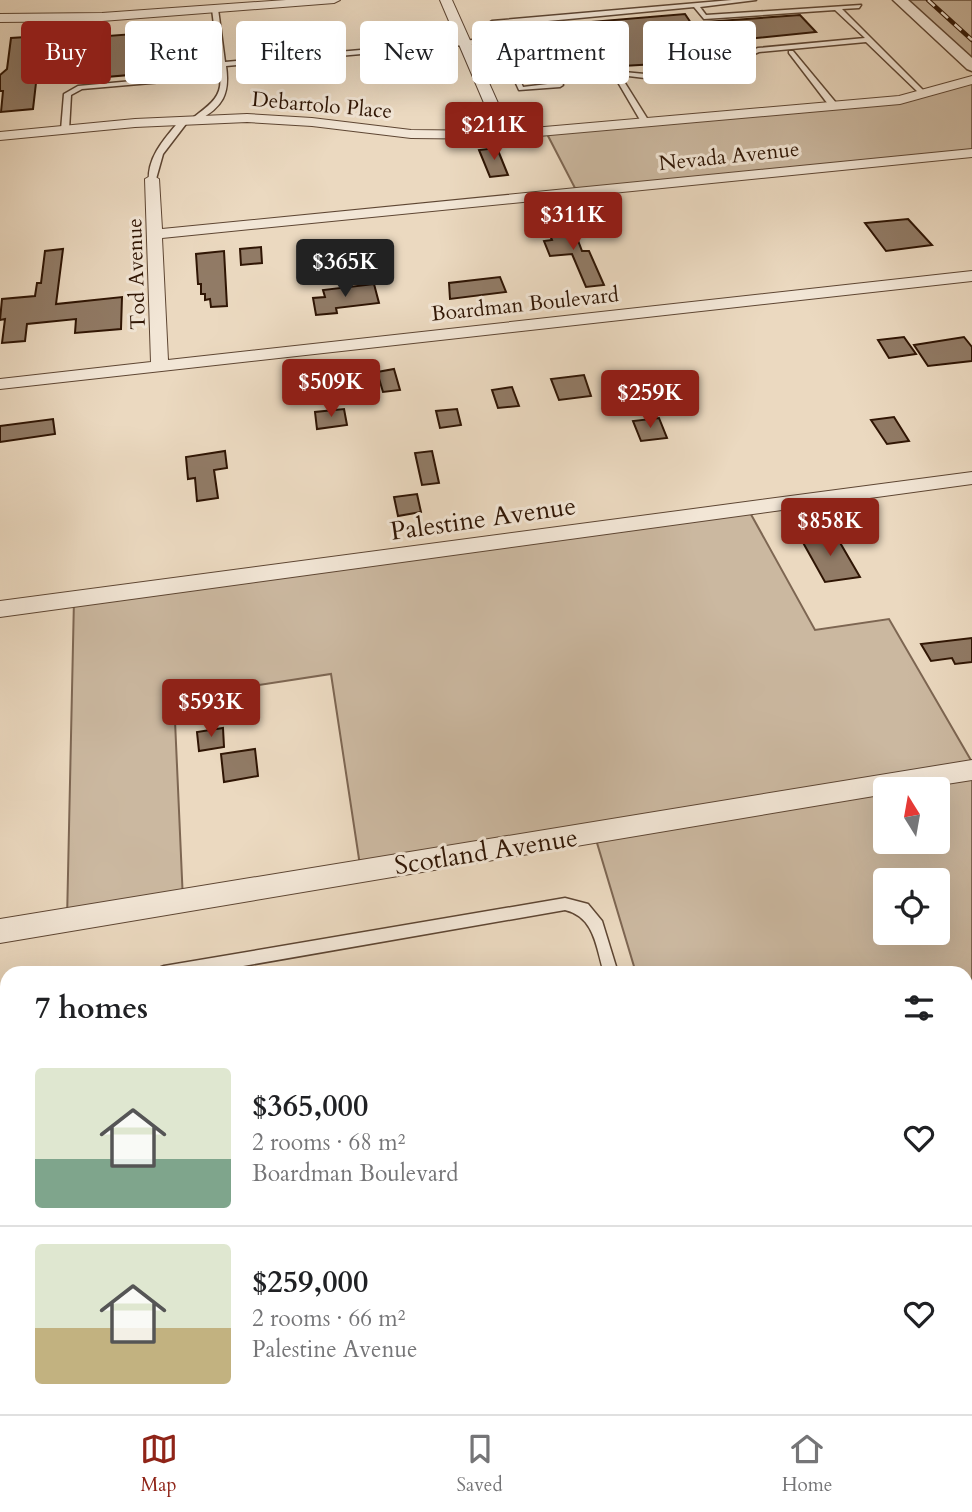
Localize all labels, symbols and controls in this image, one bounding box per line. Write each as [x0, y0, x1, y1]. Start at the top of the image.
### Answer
chip: Buy [21, 21, 111, 84]
chip: Rent [125, 21, 222, 84]
chip: Filters [236, 21, 346, 84]
chip: New [360, 21, 458, 84]
chip: Apartment [472, 21, 629, 84]
chip: House [643, 21, 756, 84]
street label: Debartolo Place [251, 85, 393, 126]
pin: $211K [445, 102, 543, 162]
text: $211K [461, 109, 527, 140]
street label: Nevada Avenue [657, 135, 801, 178]
pin: $311K [524, 192, 622, 252]
text: $311K [540, 199, 606, 230]
street label: Tod Avenue [120, 218, 153, 330]
pin: $365K [296, 240, 394, 299]
text: $365K [312, 246, 378, 277]
street label: Boardman Boulevard [430, 280, 620, 329]
pin: $509K [282, 360, 380, 419]
text: $509K [298, 366, 364, 397]
pin: $259K [601, 370, 699, 430]
text: $259K [617, 377, 683, 408]
street label: Palestine Avenue [388, 488, 578, 549]
pin: $858K [781, 498, 879, 558]
text: $858K [797, 505, 863, 536]
pin: $593K [162, 680, 260, 739]
text: $593K [178, 686, 244, 717]
north arrow [873, 777, 950, 854]
map controls [873, 777, 950, 945]
street label: Scotland Avenue [392, 820, 580, 883]
button: locate [873, 868, 950, 945]
text: 7 homes [35, 988, 148, 1029]
icon: filters [900, 989, 938, 1027]
text: $365,000 [252, 1086, 368, 1127]
icon: home [91, 1096, 175, 1180]
icon: heart [900, 1119, 938, 1157]
text: 2 rooms · 68 m² [252, 1127, 405, 1158]
text: Boardman Boulevard [252, 1158, 458, 1189]
text: $259,000 [252, 1262, 368, 1303]
icon: home [91, 1272, 175, 1356]
icon: heart [900, 1295, 938, 1333]
text: 2 rooms · 66 m² [252, 1303, 405, 1334]
text: Palestine Avenue [252, 1334, 418, 1365]
tab: Map [140, 1430, 178, 1498]
tab: Saved [457, 1430, 503, 1498]
tab: Home [782, 1430, 832, 1498]

